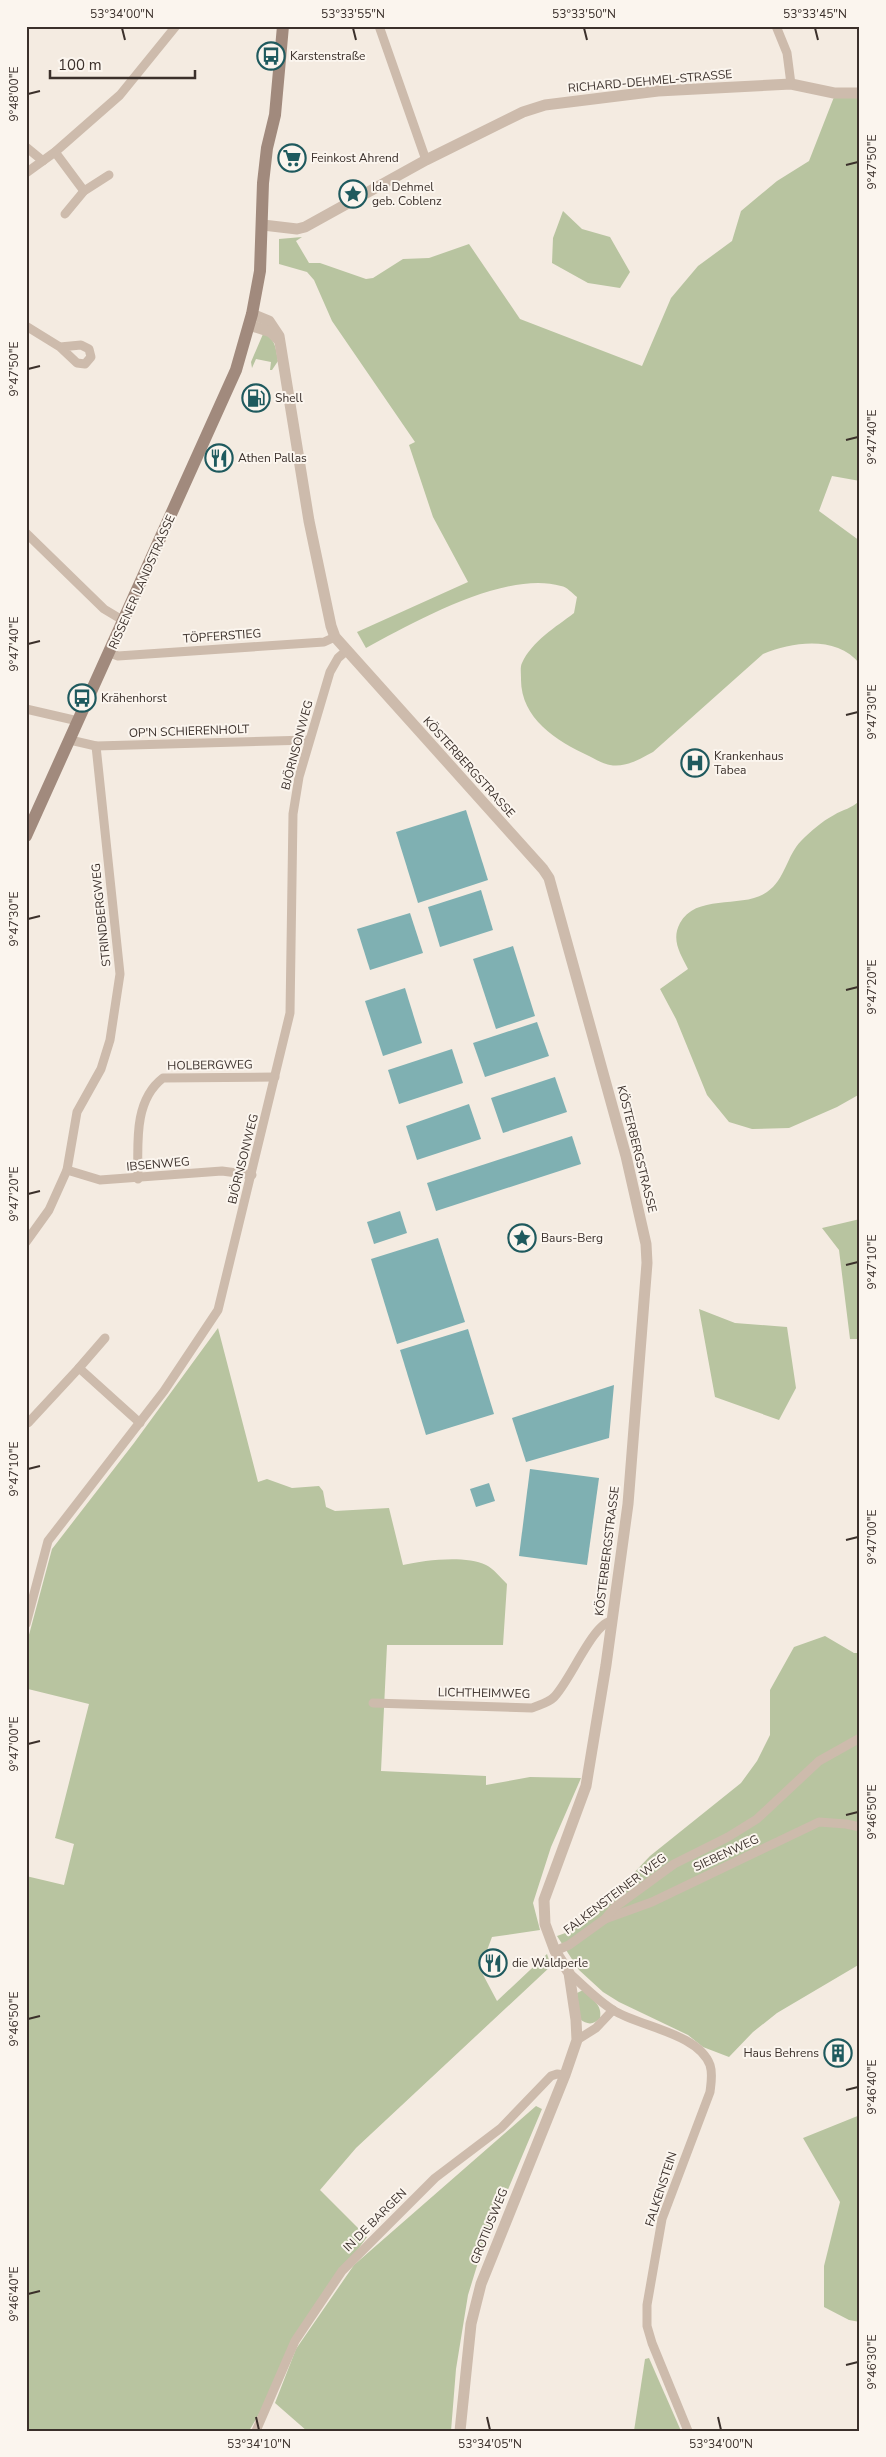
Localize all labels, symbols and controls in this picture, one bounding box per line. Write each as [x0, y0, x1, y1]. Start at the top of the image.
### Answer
text: 53°34'00"N [90, 6, 154, 22]
text: 53°33'55"N [321, 6, 385, 22]
text: 53°33'50"N [552, 6, 616, 22]
text: 53°33'45"N [783, 6, 847, 22]
bus stop icon: Karstenstraße [256, 41, 286, 71]
scale bar [50, 48, 195, 80]
place label: Karstenstraße [290, 48, 365, 64]
text: 100 m [58, 55, 102, 75]
street label: RICHARD-DEHMEL-STRASSE [567, 66, 733, 96]
text: 9°48'00"E [6, 67, 22, 121]
text: 9°47'50"E [864, 135, 880, 189]
supermarket icon: Feinkost Ahrend [277, 143, 307, 173]
place label: Feinkost Ahrend [311, 150, 399, 166]
place icon: Ida Dehmel geb. Coblenz [338, 179, 368, 209]
place label: Ida Dehmel geb. Coblenz [372, 179, 442, 209]
text: 9°47'50"E [6, 342, 22, 396]
fuel station icon: Shell [241, 383, 271, 413]
place label: Shell [275, 390, 303, 406]
text: 9°47'40"E [864, 410, 880, 464]
restaurant icon: Athen Pallas [204, 443, 234, 473]
place label: Athen Pallas [238, 450, 307, 466]
street label: RISSENER LANDSTRASSE [105, 512, 179, 652]
text: 9°47'40"E [6, 617, 22, 671]
street label: TÖPFERSTIEG [182, 625, 262, 647]
bus stop icon: Krähenhorst [67, 683, 97, 713]
text: 9°47'30"E [864, 685, 880, 739]
place label: Krähenhorst [101, 690, 168, 706]
street label: BJÖRNSONWEG [277, 698, 317, 792]
street label: KÖSTERBERGSTRASSE [419, 713, 519, 821]
street label: OP'N SCHIERENHOLT [128, 721, 250, 741]
hospital icon: Krankenhaus Tabea [680, 748, 710, 778]
place label: Krankenhaus Tabea [714, 748, 784, 778]
street label: STRINDBERGWEG [88, 863, 114, 967]
text: 9°47'30"E [6, 892, 22, 946]
text: 9°47'20"E [864, 960, 880, 1014]
street label: HOLBERGWEG [167, 1056, 253, 1074]
street label: KÖSTERBERGSTRASSE [613, 1084, 661, 1214]
street label: BJÖRNSONWEG [224, 1112, 262, 1206]
street label: IBSENWEG [126, 1153, 190, 1175]
text: 9°47'20"E [6, 1167, 22, 1221]
place icon: Baurs-Berg [507, 1223, 537, 1253]
place label: Baurs-Berg [541, 1230, 603, 1246]
text: 9°47'10"E [864, 1235, 880, 1289]
text: 9°47'10"E [6, 1442, 22, 1496]
street label: KÖSTERBERGSTRASSE [591, 1485, 623, 1617]
text: 9°47'00"E [864, 1510, 880, 1564]
street label: LICHTHEIMWEG [438, 1684, 530, 1702]
text: 9°47'00"E [6, 1717, 22, 1771]
text: 9°46'50"E [864, 1785, 880, 1839]
street label: SIEBENWEG [691, 1831, 761, 1875]
street label: FALKENSTEINER WEG [560, 1850, 670, 1938]
restaurant icon: die Waldperle [478, 1948, 508, 1978]
place label: die Waldperle [512, 1955, 588, 1971]
text: 9°46'50"E [6, 1992, 22, 2046]
building icon: Haus Behrens [823, 2038, 853, 2068]
place label: Haus Behrens [743, 2045, 819, 2061]
text: 9°46'40"E [864, 2060, 880, 2114]
street label: FALKENSTEIN [641, 2149, 681, 2229]
street label: IN DE BARGEN [340, 2185, 410, 2255]
street label: GROTIUSWEG [467, 2186, 511, 2266]
text: 9°46'40"E [6, 2267, 22, 2321]
text: 9°46'30"E [864, 2335, 880, 2389]
text: 53°34'10"N [227, 2436, 291, 2452]
text: 53°34'05"N [458, 2436, 522, 2452]
text: 53°34'00"N [689, 2436, 753, 2452]

